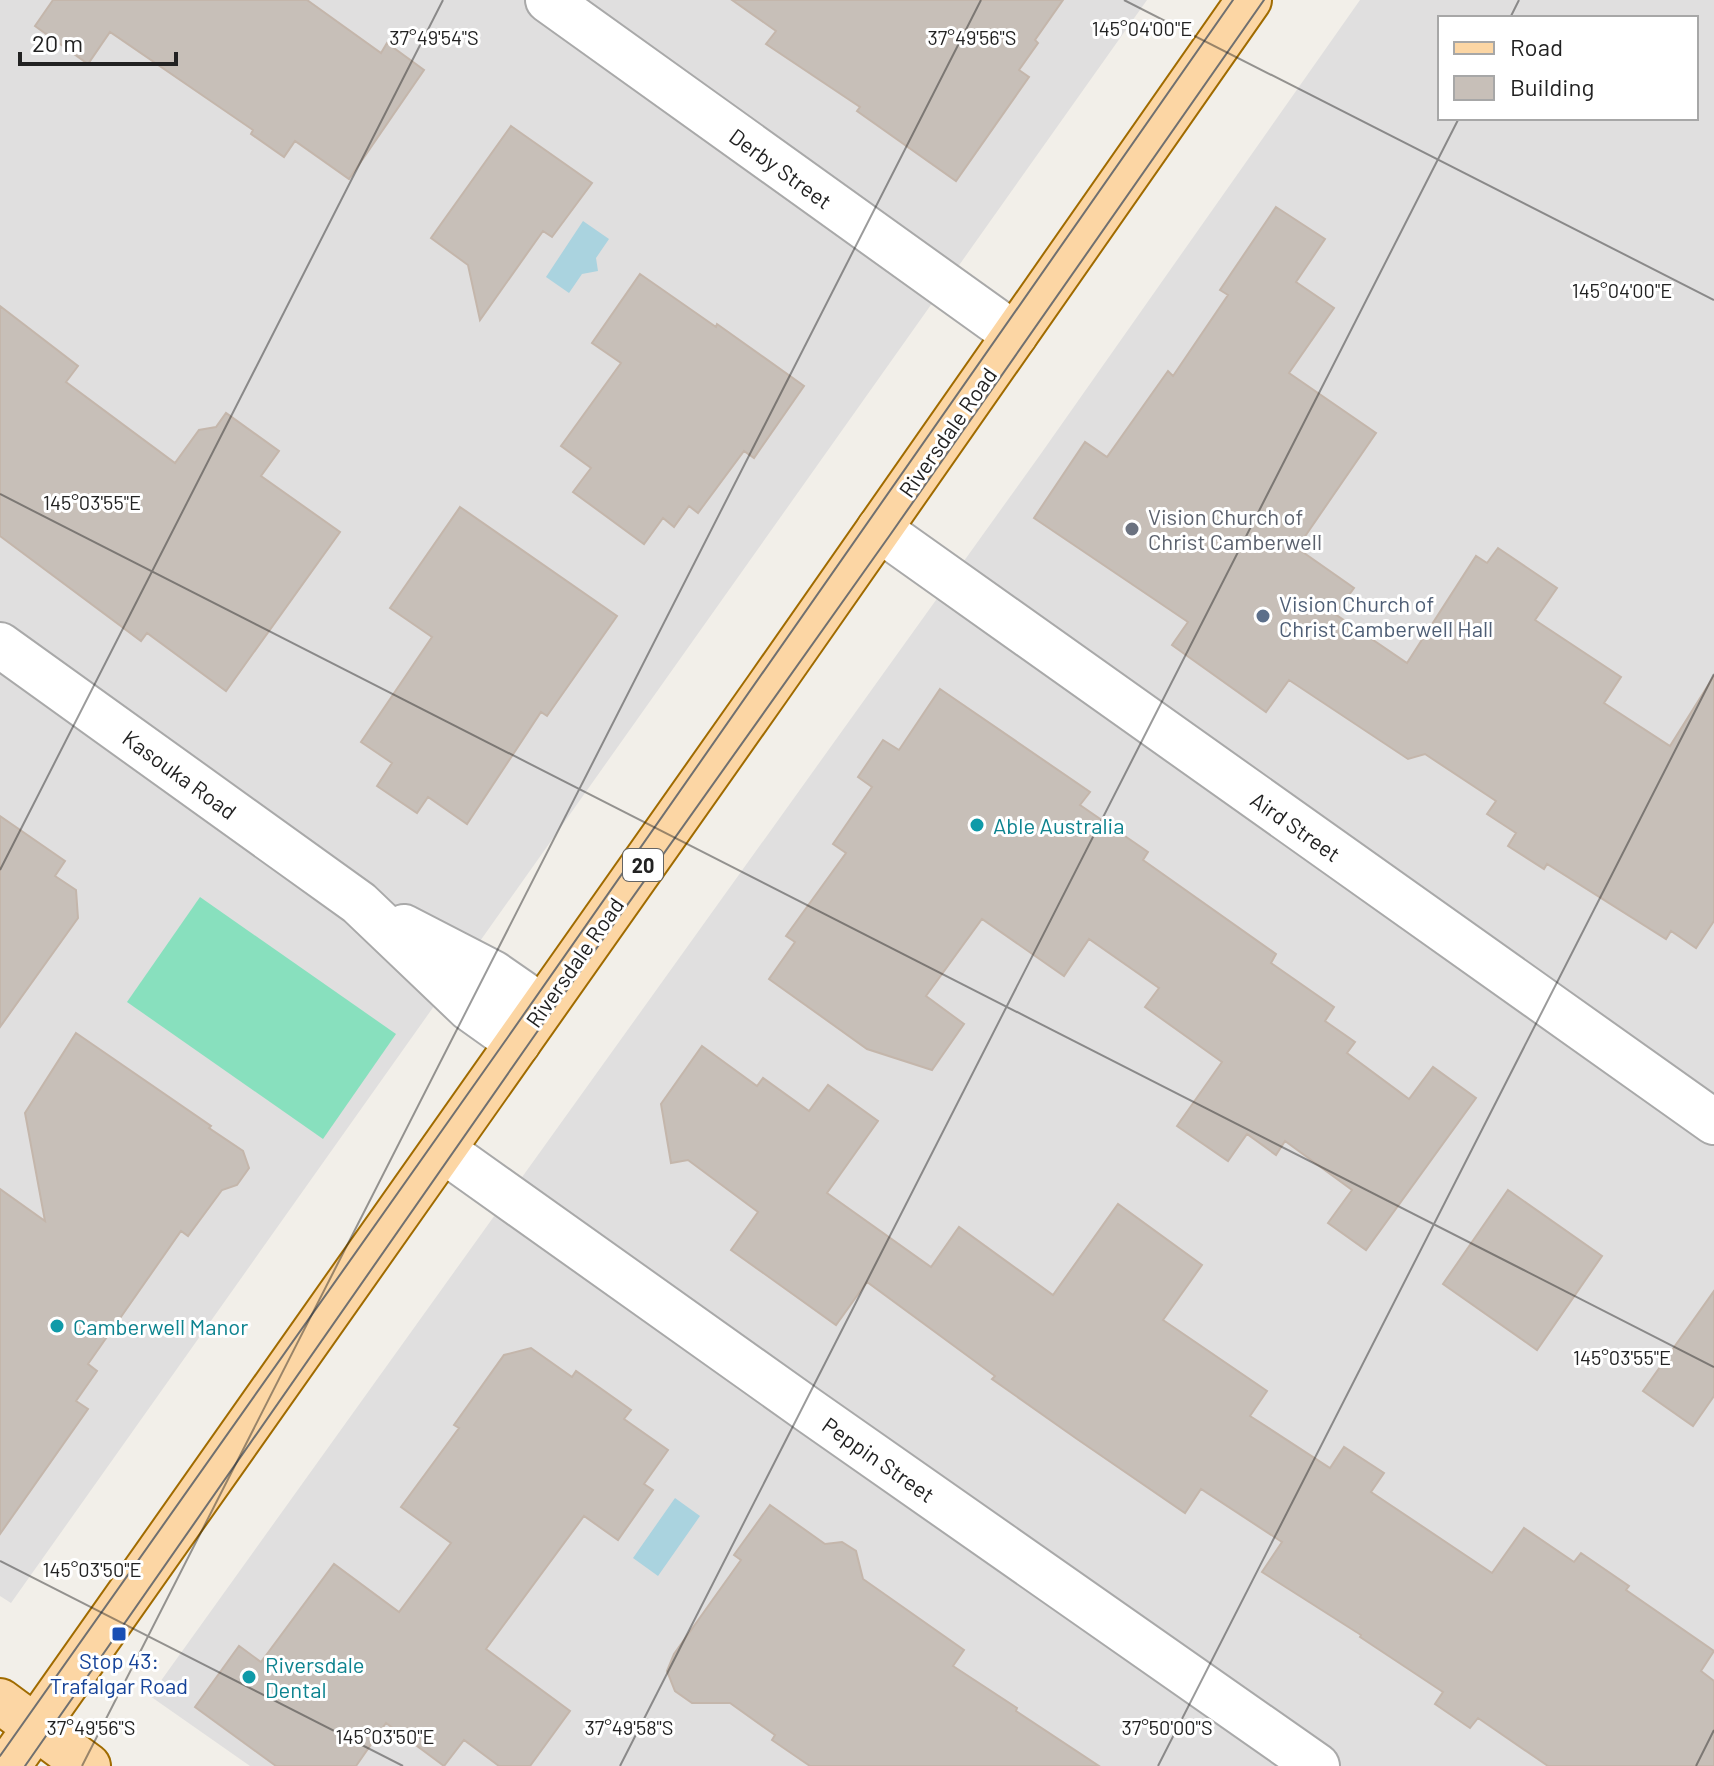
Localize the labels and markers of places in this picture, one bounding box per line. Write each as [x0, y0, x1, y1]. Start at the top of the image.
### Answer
place label: Vision Church of Christ Camberwell [1148, 503, 1322, 554]
marker: Vision Church of Christ Camberwell [1123, 520, 1141, 538]
place label: Vision Church of Christ Camberwell Hall [1279, 590, 1493, 641]
marker: Vision Church of Christ Camberwell Hall [1254, 607, 1272, 625]
place label: Able Australia [993, 812, 1124, 838]
marker: Able Australia [968, 816, 986, 834]
place label: Camberwell Manor [73, 1313, 248, 1339]
marker: Camberwell Manor [48, 1317, 66, 1335]
marker: Stop 43: Trafalgar Road [110, 1625, 128, 1643]
place label: Stop 43: Trafalgar Road [50, 1647, 188, 1698]
place label: Riversdale Dental [265, 1651, 364, 1702]
marker: Riversdale Dental [240, 1668, 258, 1686]

